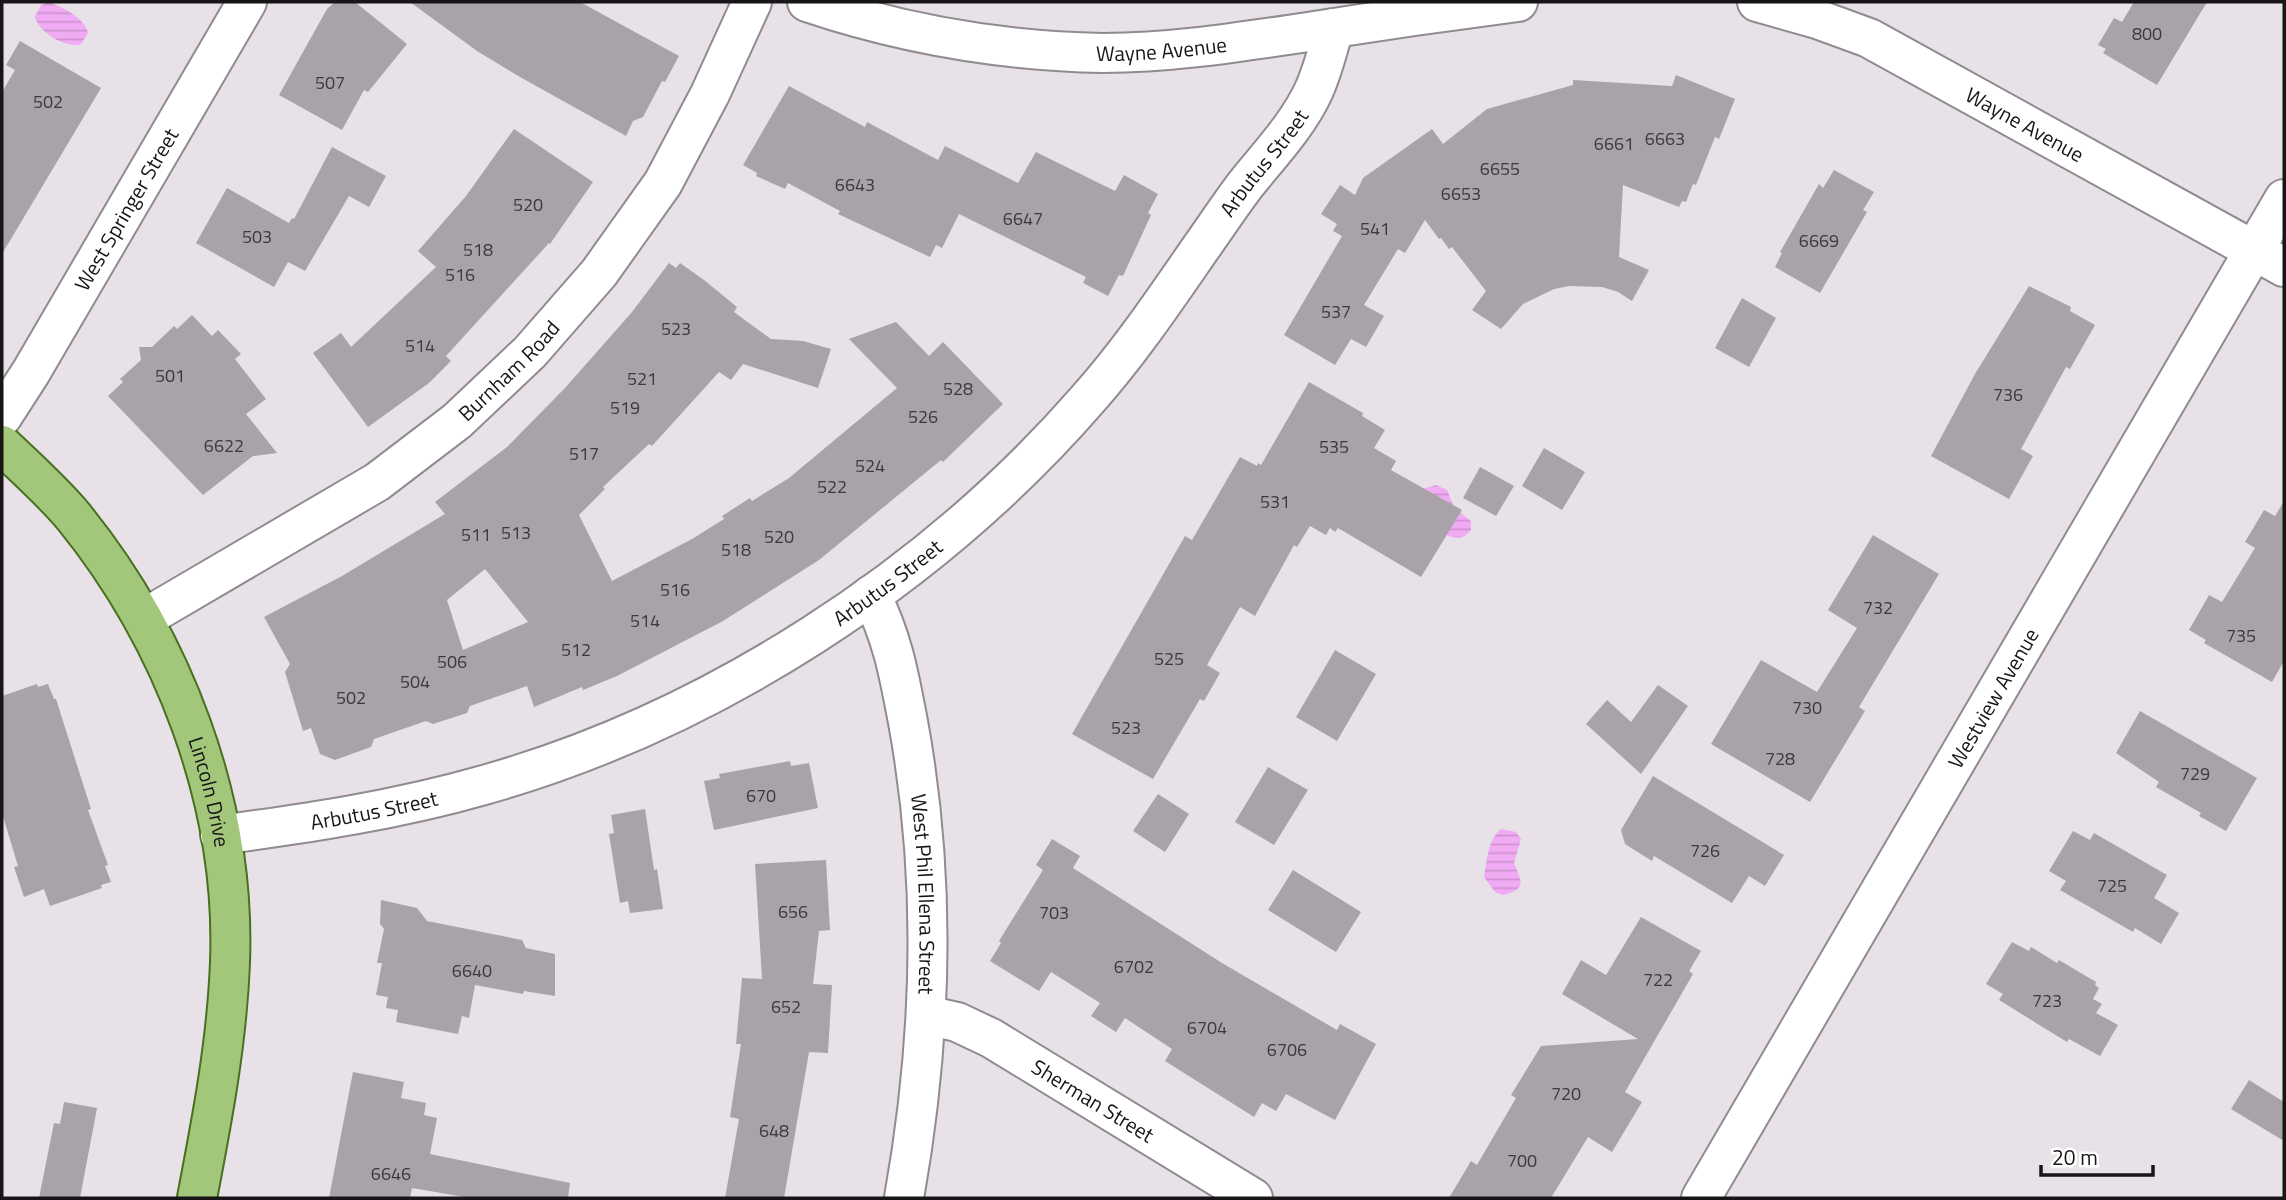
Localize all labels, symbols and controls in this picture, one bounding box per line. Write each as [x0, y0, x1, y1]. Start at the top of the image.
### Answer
house number: 800 [2132, 20, 2162, 47]
street label: Wayne Avenue [1096, 28, 1229, 69]
house number: 507 [315, 69, 345, 96]
street label: Wayne Avenue [1960, 78, 2090, 170]
house number: 502 [33, 88, 63, 115]
street label: Arbutus Street [1211, 102, 1316, 223]
street label: West Springer Street [66, 121, 186, 297]
house number: 6663 [1645, 125, 1685, 152]
house number: 6661 [1594, 130, 1634, 157]
house number: 6655 [1480, 155, 1520, 182]
house number: 6643 [835, 171, 875, 198]
house number: 6653 [1441, 180, 1481, 207]
house number: 520 [513, 191, 543, 218]
house number: 6647 [1003, 205, 1043, 232]
house number: 541 [1360, 215, 1390, 242]
house number: 503 [242, 223, 272, 250]
house number: 6669 [1799, 227, 1839, 254]
house number: 518 [463, 236, 493, 263]
house number: 516 [445, 261, 475, 288]
house number: 537 [1321, 298, 1351, 325]
street label: Burnham Road [450, 313, 567, 428]
house number: 523 [661, 315, 691, 342]
house number: 514 [405, 332, 435, 359]
house number: 501 [155, 362, 185, 389]
house number: 521 [627, 365, 657, 392]
house number: 528 [943, 375, 973, 402]
house number: 736 [1993, 381, 2023, 408]
house number: 519 [610, 394, 640, 421]
house number: 526 [908, 403, 938, 430]
house number: 6622 [204, 432, 244, 459]
house number: 535 [1319, 433, 1349, 460]
house number: 517 [569, 440, 599, 467]
house number: 524 [855, 452, 885, 479]
house number: 522 [817, 473, 847, 500]
house number: 531 [1260, 488, 1290, 515]
house number: 513 [501, 519, 531, 546]
house number: 511 [461, 521, 491, 548]
house number: 520 [764, 523, 794, 550]
street label: Arbutus Street [826, 531, 949, 634]
house number: 518 [721, 536, 751, 563]
house number: 516 [660, 576, 690, 603]
house number: 732 [1863, 594, 1893, 621]
house number: 514 [630, 607, 660, 634]
street label: Westview Avenue [1939, 622, 2046, 774]
house number: 735 [2226, 622, 2256, 649]
house number: 512 [561, 636, 591, 663]
house number: 525 [1154, 645, 1184, 672]
house number: 506 [437, 648, 467, 675]
house number: 504 [400, 668, 430, 695]
house number: 502 [336, 684, 366, 711]
house number: 730 [1792, 694, 1822, 721]
house number: 523 [1111, 714, 1141, 741]
street label: Lincoln Drive [180, 732, 239, 849]
house number: 728 [1765, 745, 1795, 772]
house number: 729 [2180, 760, 2210, 787]
street label: Arbutus Street [308, 782, 442, 838]
house number: 670 [746, 782, 776, 809]
street label: West Phil Ellena Street [903, 792, 944, 996]
house number: 726 [1690, 837, 1720, 864]
house number: 725 [2097, 872, 2127, 899]
house number: 656 [778, 898, 808, 925]
house number: 703 [1039, 899, 1069, 926]
house number: 6702 [1114, 953, 1154, 980]
house number: 6640 [452, 957, 492, 984]
house number: 722 [1643, 966, 1673, 993]
house number: 723 [2032, 987, 2062, 1014]
house number: 652 [771, 993, 801, 1020]
house number: 6704 [1187, 1014, 1227, 1041]
house number: 6706 [1267, 1036, 1307, 1063]
street label: Sherman Street [1026, 1051, 1161, 1150]
house number: 720 [1551, 1080, 1581, 1107]
house number: 648 [759, 1117, 789, 1144]
scale bar [2041, 1134, 2153, 1178]
text: 20 m [2052, 1141, 2098, 1173]
house number: 700 [1507, 1147, 1537, 1174]
house number: 6646 [371, 1160, 411, 1187]

